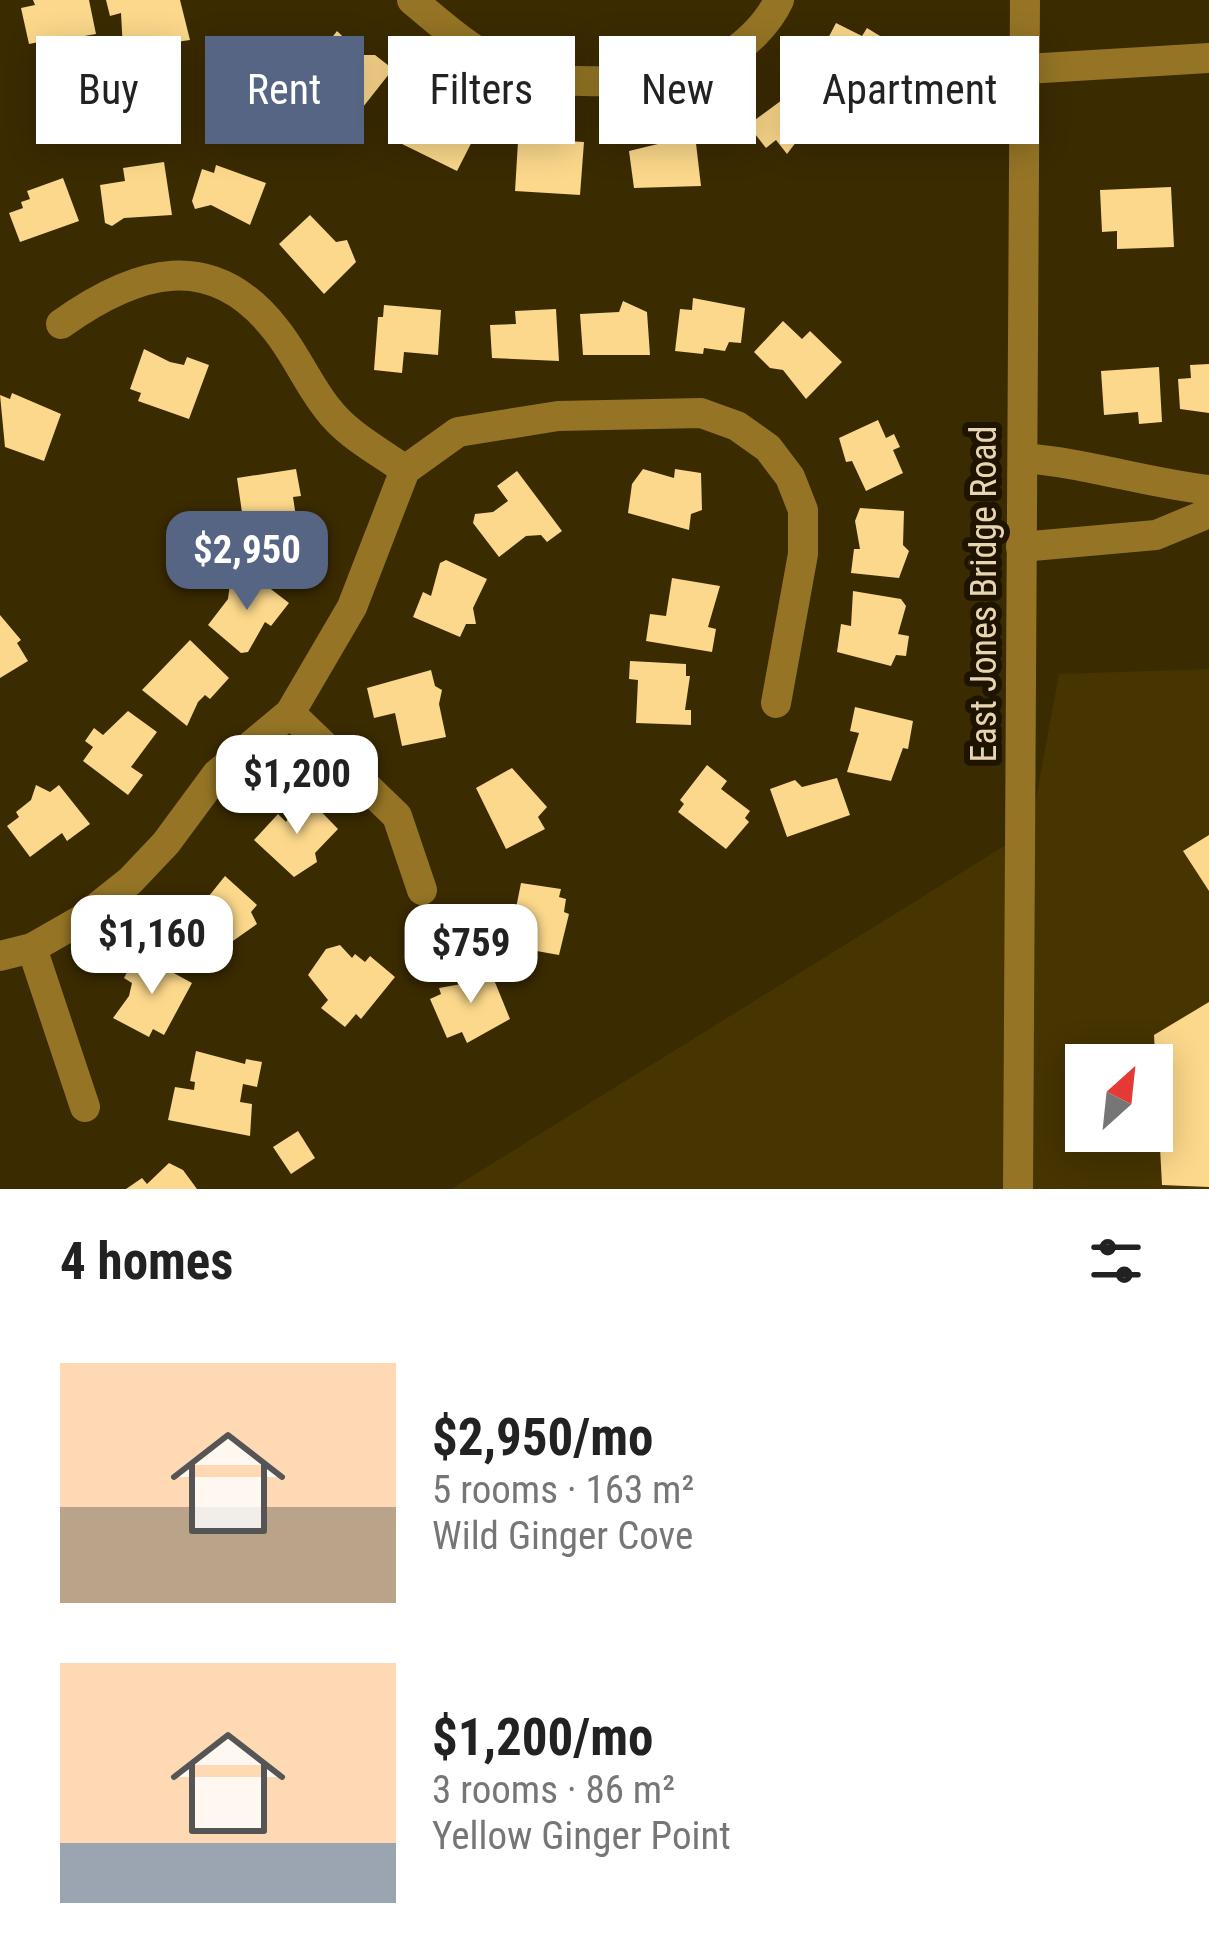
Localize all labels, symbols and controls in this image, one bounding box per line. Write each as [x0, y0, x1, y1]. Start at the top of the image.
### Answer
chip: Buy [36, 36, 181, 144]
chip: Rent [205, 36, 364, 144]
chip: Filters [388, 36, 575, 144]
chip: New [599, 36, 756, 144]
chip: Apartment [780, 36, 1039, 144]
street label: East Jones Bridge Road [963, 426, 1005, 762]
pin: $2,950 [149, 511, 345, 613]
text: $2,950 [193, 527, 301, 573]
pin: $1,200 [199, 735, 395, 837]
text: $1,200 [243, 751, 351, 797]
pin: $1,160 [54, 895, 250, 997]
pin: $759 [400, 904, 542, 1006]
text: $1,160 [98, 911, 206, 957]
text: $759 [432, 920, 510, 966]
north arrow [1065, 1044, 1173, 1152]
map controls [1065, 1044, 1173, 1152]
icon: filters [1083, 1228, 1149, 1294]
text: 4 homes [60, 1232, 233, 1291]
text: $2,950/mo [432, 1408, 653, 1467]
icon: home [156, 1411, 300, 1555]
text: 5 rooms · 163 m² [432, 1467, 694, 1513]
text: Wild Ginger Cove [432, 1513, 693, 1559]
text: $1,200/mo [432, 1708, 653, 1767]
icon: home [156, 1711, 300, 1855]
text: 3 rooms · 86 m² [432, 1767, 675, 1813]
text: Yellow Ginger Point [432, 1813, 731, 1859]

